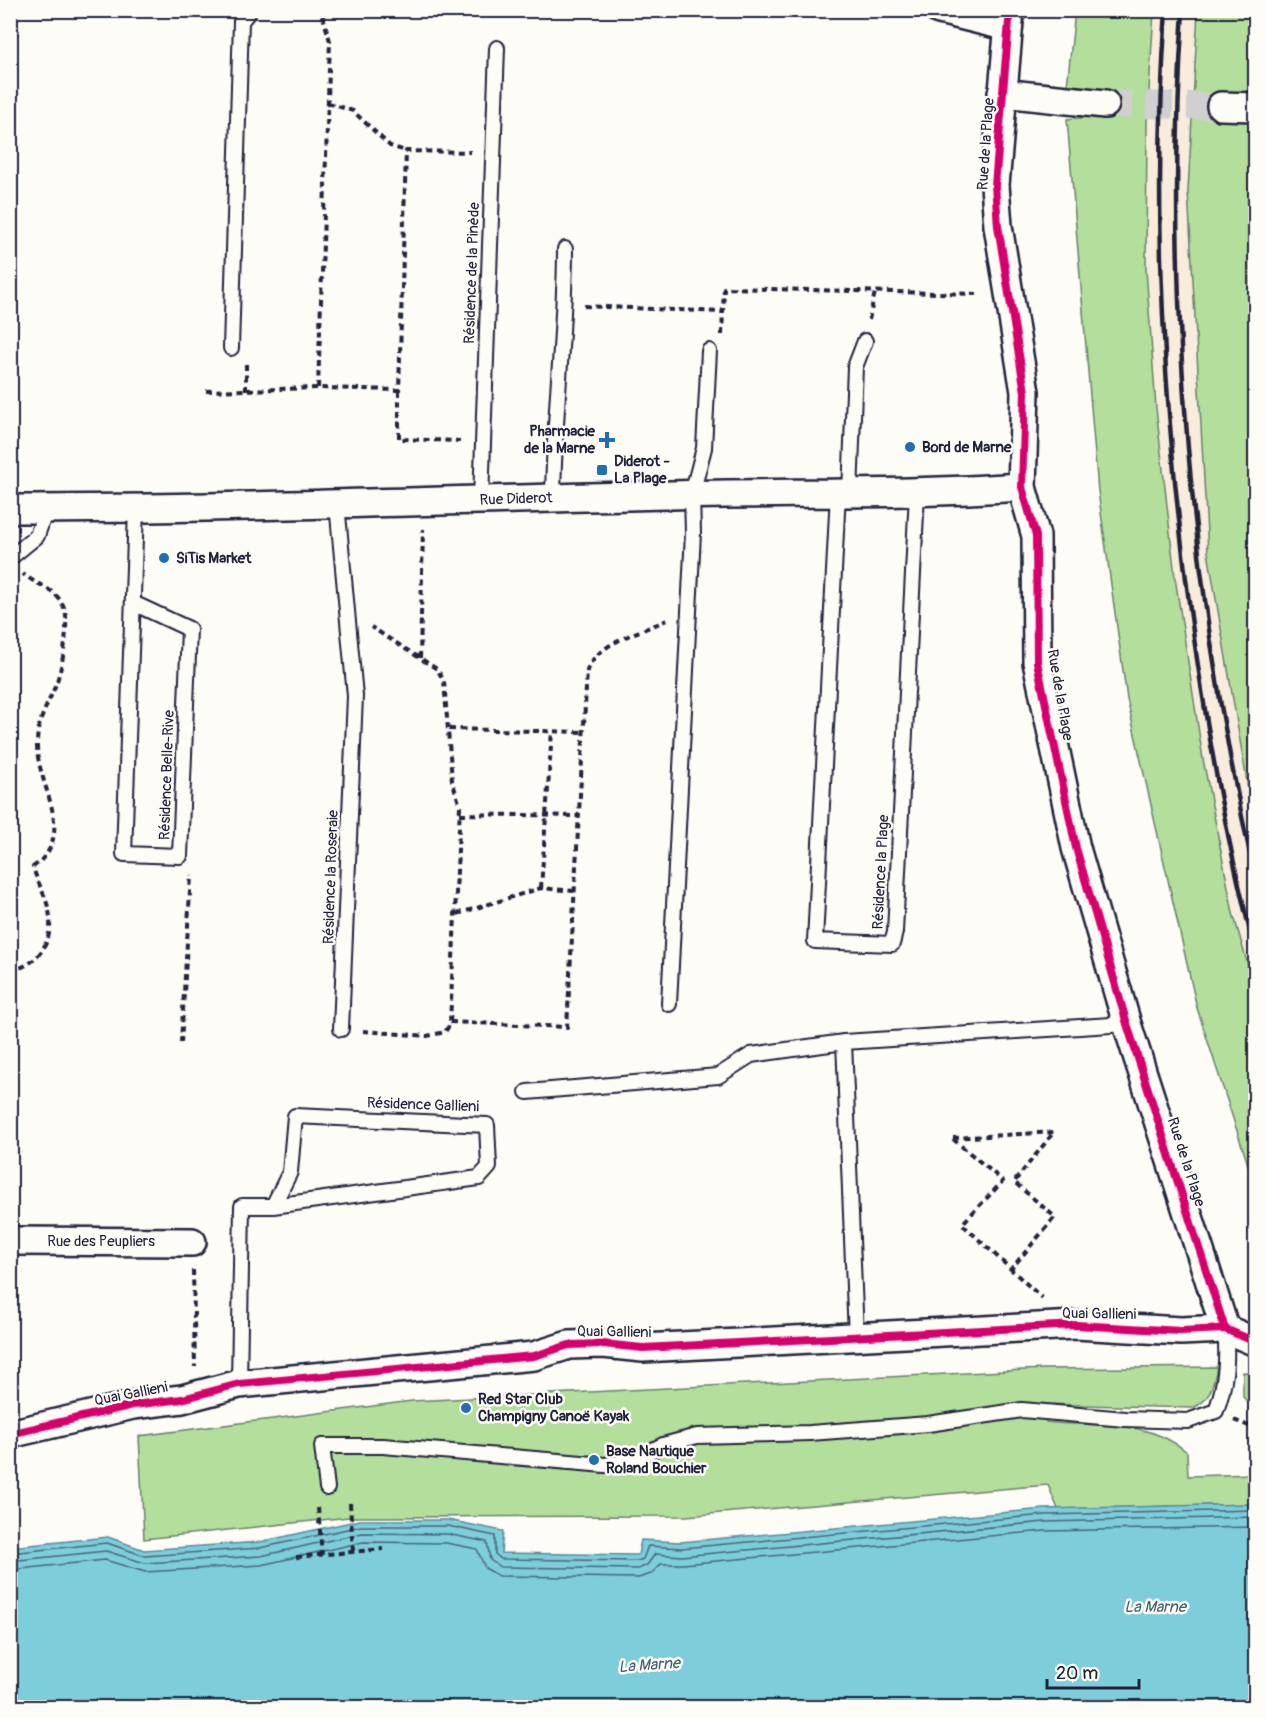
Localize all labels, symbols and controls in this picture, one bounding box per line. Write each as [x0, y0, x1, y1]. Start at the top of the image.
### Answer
street label: Rue de la Plage [973, 97, 999, 191]
street label: Résidence de la Pinède [460, 201, 484, 344]
place label: Pharmacie de la Marne [524, 422, 596, 458]
marker: Pharmacie de la Marne [600, 433, 614, 447]
place label: Bord de Marne [922, 438, 1012, 457]
marker: Bord de Marne [903, 440, 917, 454]
place label: Diderot - La Plage [614, 452, 670, 488]
marker: Diderot - La Plage [595, 463, 609, 477]
street label: Rue Diderot [479, 488, 554, 510]
place label: SiTis Market [176, 549, 252, 568]
marker: SiTis Market [157, 551, 171, 565]
street label: Rue de la Plage [1043, 648, 1077, 743]
street label: Résidence Belle-Rive [155, 709, 179, 840]
street label: Résidence la Roseraie [319, 809, 343, 945]
street label: Résidence la Plage [869, 814, 894, 930]
street label: Résidence Gallieni [367, 1094, 480, 1116]
street label: Rue de la Plage [1163, 1115, 1210, 1210]
street label: Rue des Peupliers [47, 1232, 155, 1251]
street label: Quai Gallieni [1062, 1304, 1137, 1324]
street label: Quai Gallieni [577, 1322, 652, 1342]
street label: Quai Gallieni [93, 1377, 170, 1410]
place label: Red Star Club Champigny Canoë Kayak [478, 1390, 630, 1426]
marker: Red Star Club Champigny Canoë Kayak [459, 1401, 473, 1415]
place label: Base Nautique Roland Bouchier [606, 1442, 707, 1478]
marker: Base Nautique Roland Bouchier [587, 1453, 601, 1467]
water label: La Marne [1124, 1597, 1188, 1617]
scale bar [1047, 1652, 1138, 1690]
water label: La Marne [618, 1653, 683, 1677]
text: 20 m [1056, 1662, 1098, 1685]

